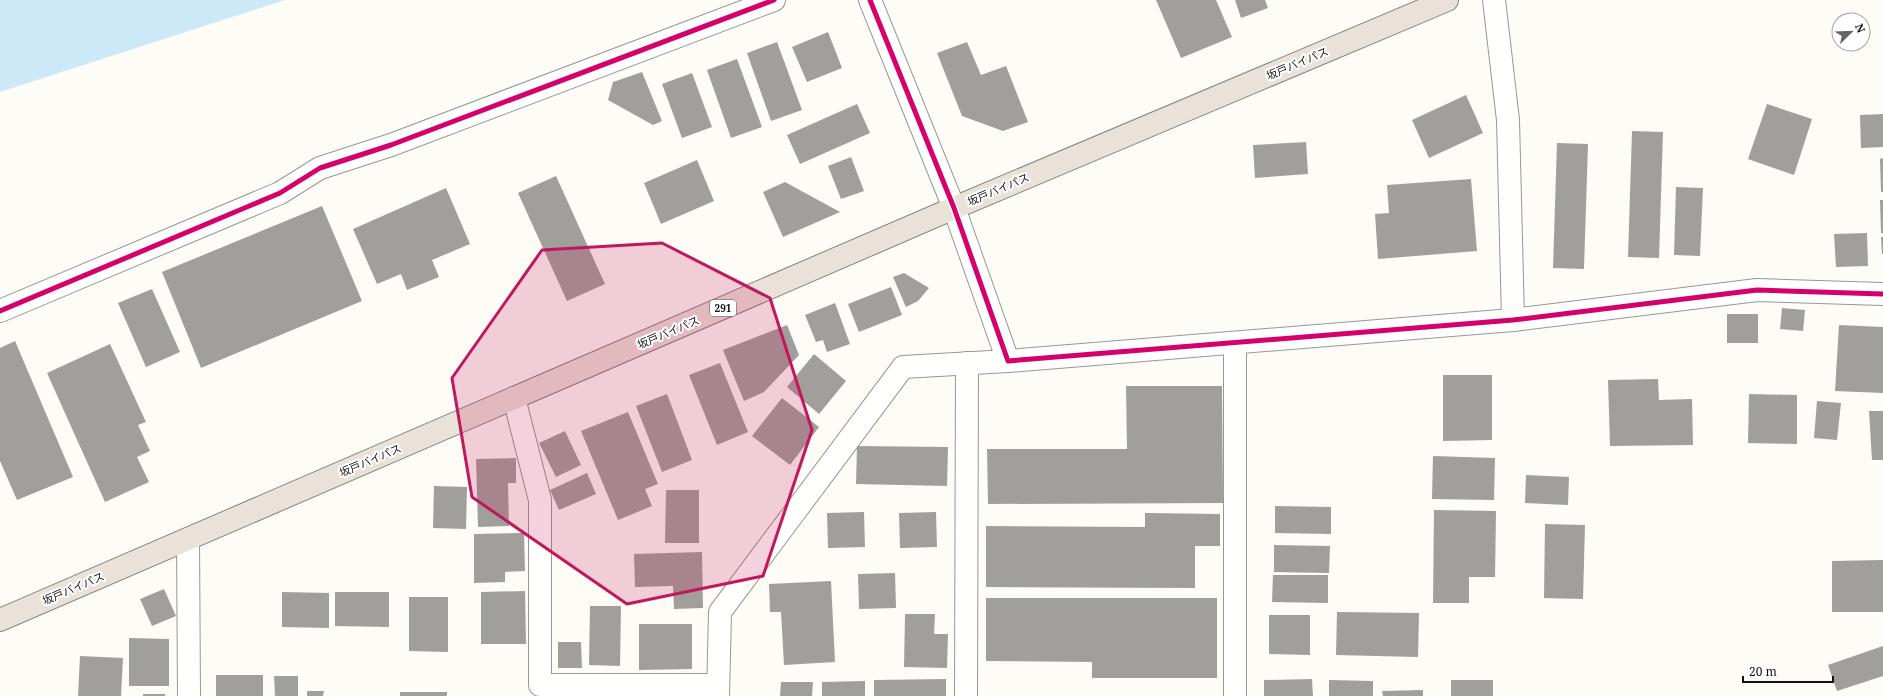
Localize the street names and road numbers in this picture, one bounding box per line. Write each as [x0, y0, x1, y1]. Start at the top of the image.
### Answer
street label: 坂戸バイパス [1264, 43, 1330, 83]
street label: 坂戸バイパス [965, 169, 1031, 209]
road number: 291 [710, 300, 736, 316]
street label: 坂戸バイパス [635, 312, 701, 352]
street label: 坂戸バイパス [337, 440, 403, 480]
street label: 坂戸バイパス [40, 568, 106, 608]

